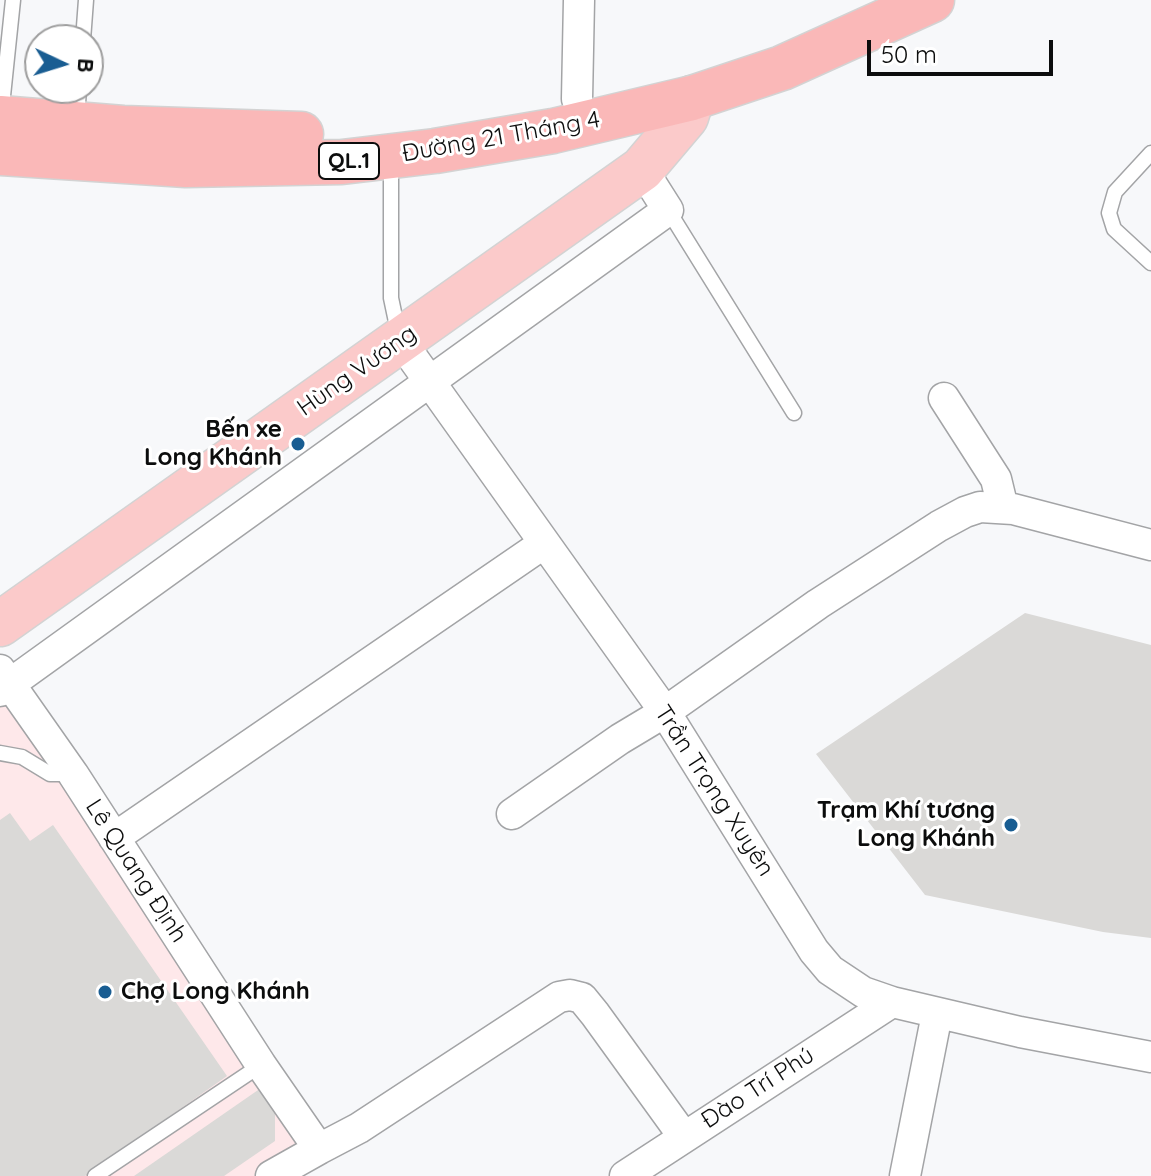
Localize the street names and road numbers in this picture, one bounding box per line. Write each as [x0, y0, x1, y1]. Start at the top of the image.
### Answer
street label: Đường 21 Tháng 4 [400, 105, 602, 169]
road number: QL.1 [319, 143, 379, 179]
street label: Hùng Vương [292, 319, 422, 423]
street label: Trần Trọng Xuyên [648, 700, 780, 882]
street label: Lê Quang Định [79, 794, 193, 948]
street label: Đào Trí Phú [696, 1041, 820, 1135]

